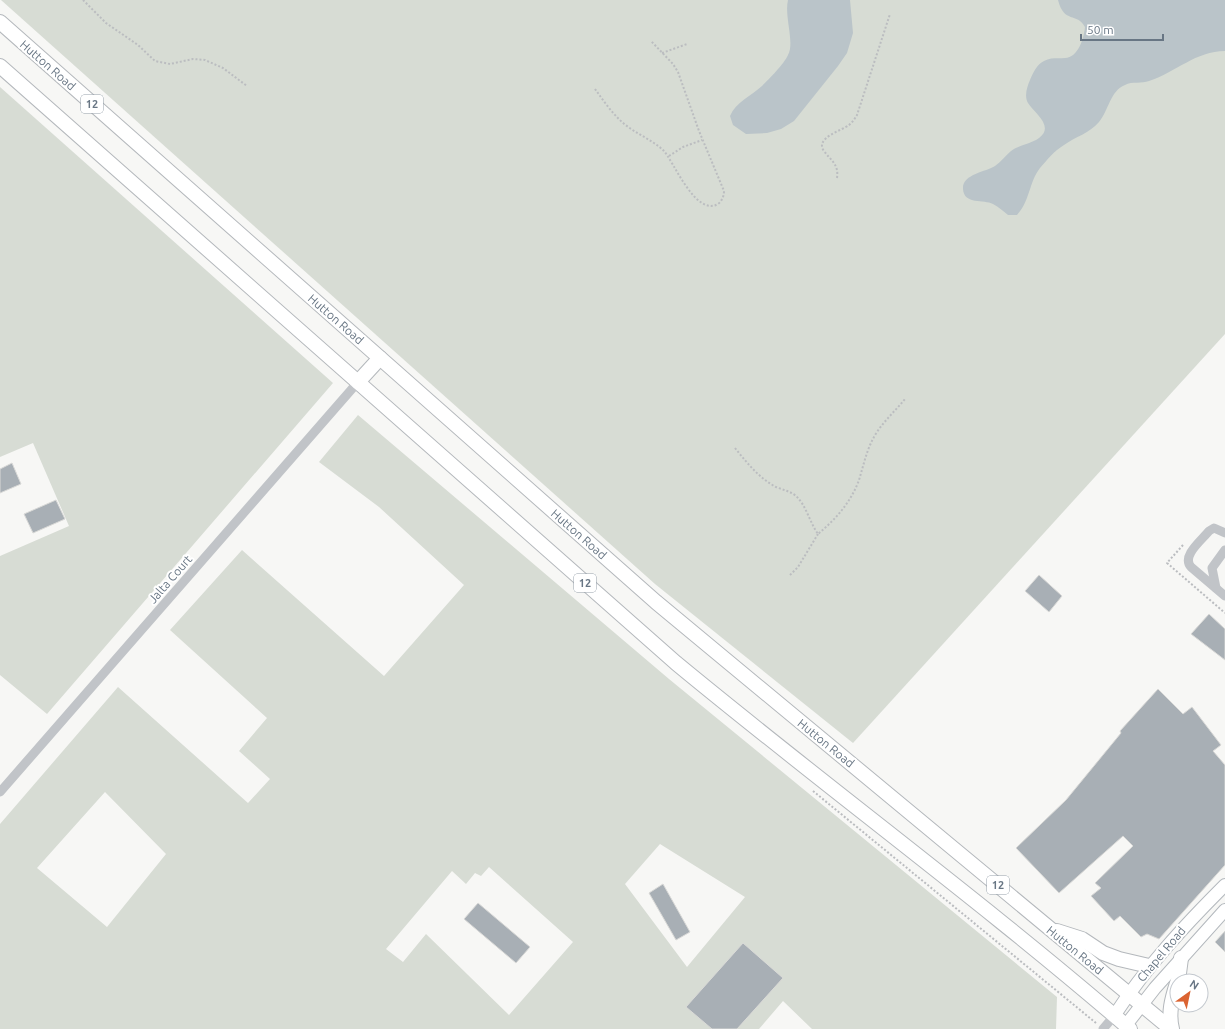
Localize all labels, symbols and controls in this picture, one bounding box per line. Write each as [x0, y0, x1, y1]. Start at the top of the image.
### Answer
scale bar [1081, 16, 1163, 42]
text: 50 m [1087, 23, 1114, 36]
street label: Hutton Road [18, 37, 78, 93]
road number: 12 [81, 95, 103, 113]
street label: Hutton Road [306, 291, 366, 347]
street label: Hutton Road [549, 506, 609, 562]
street label: Jalta Court [146, 552, 195, 606]
road number: 12 [574, 574, 596, 592]
street label: Hutton Road [795, 716, 857, 770]
road number: 12 [987, 876, 1009, 894]
street label: Hutton Road [1044, 923, 1106, 977]
street label: Chapel Road [1134, 924, 1188, 984]
north arrow [1169, 973, 1209, 1013]
text: N [1188, 977, 1201, 992]

